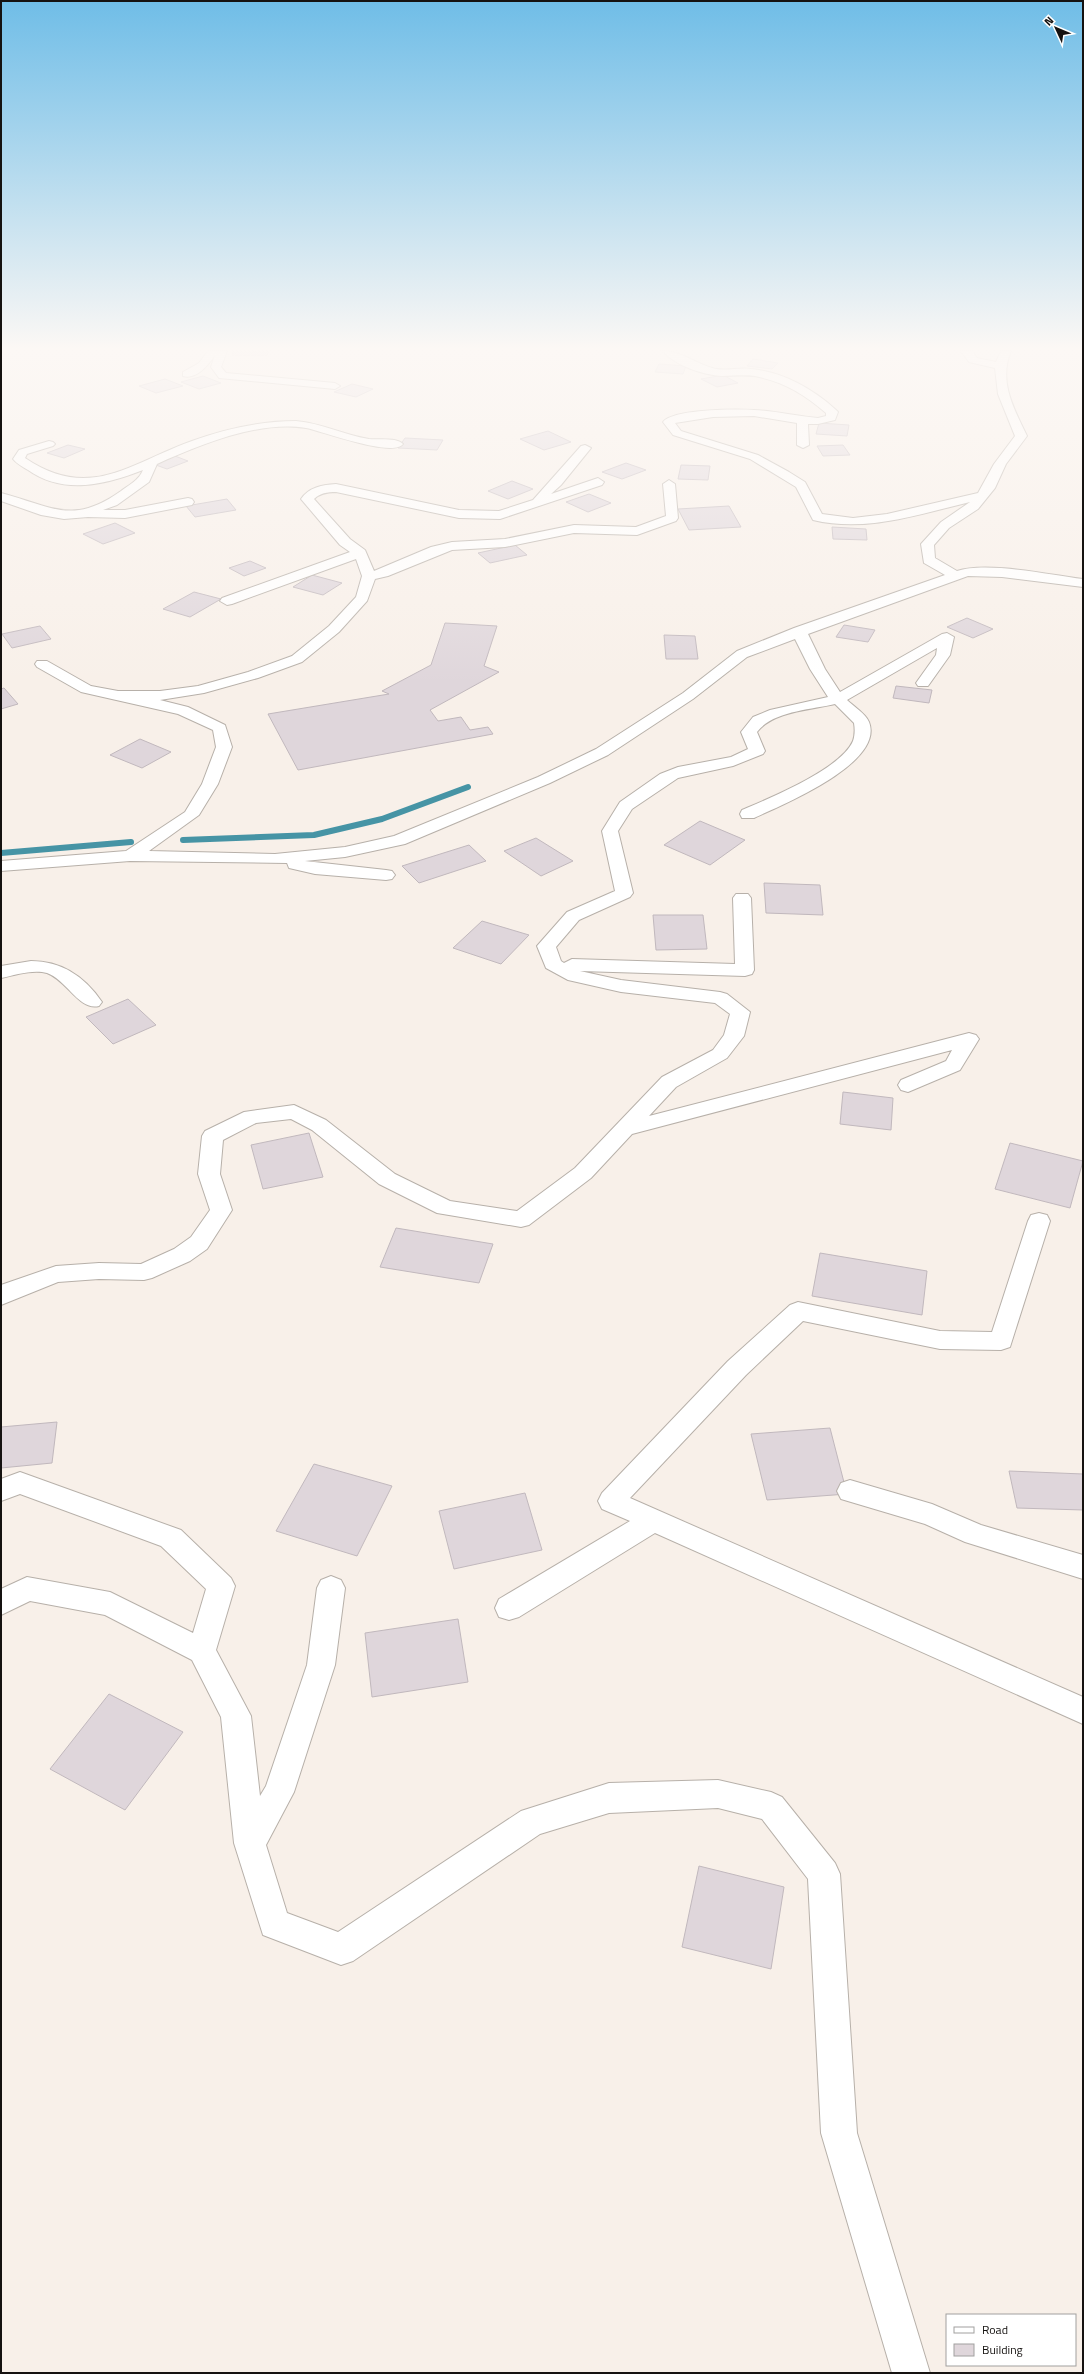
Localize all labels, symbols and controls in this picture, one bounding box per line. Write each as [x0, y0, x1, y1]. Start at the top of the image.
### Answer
north arrow [1036, 8, 1076, 48]
text: N [1040, 13, 1057, 29]
legend [946, 2314, 1076, 2366]
text: Road [982, 2320, 1008, 2339]
text: Building [982, 2340, 1023, 2359]

